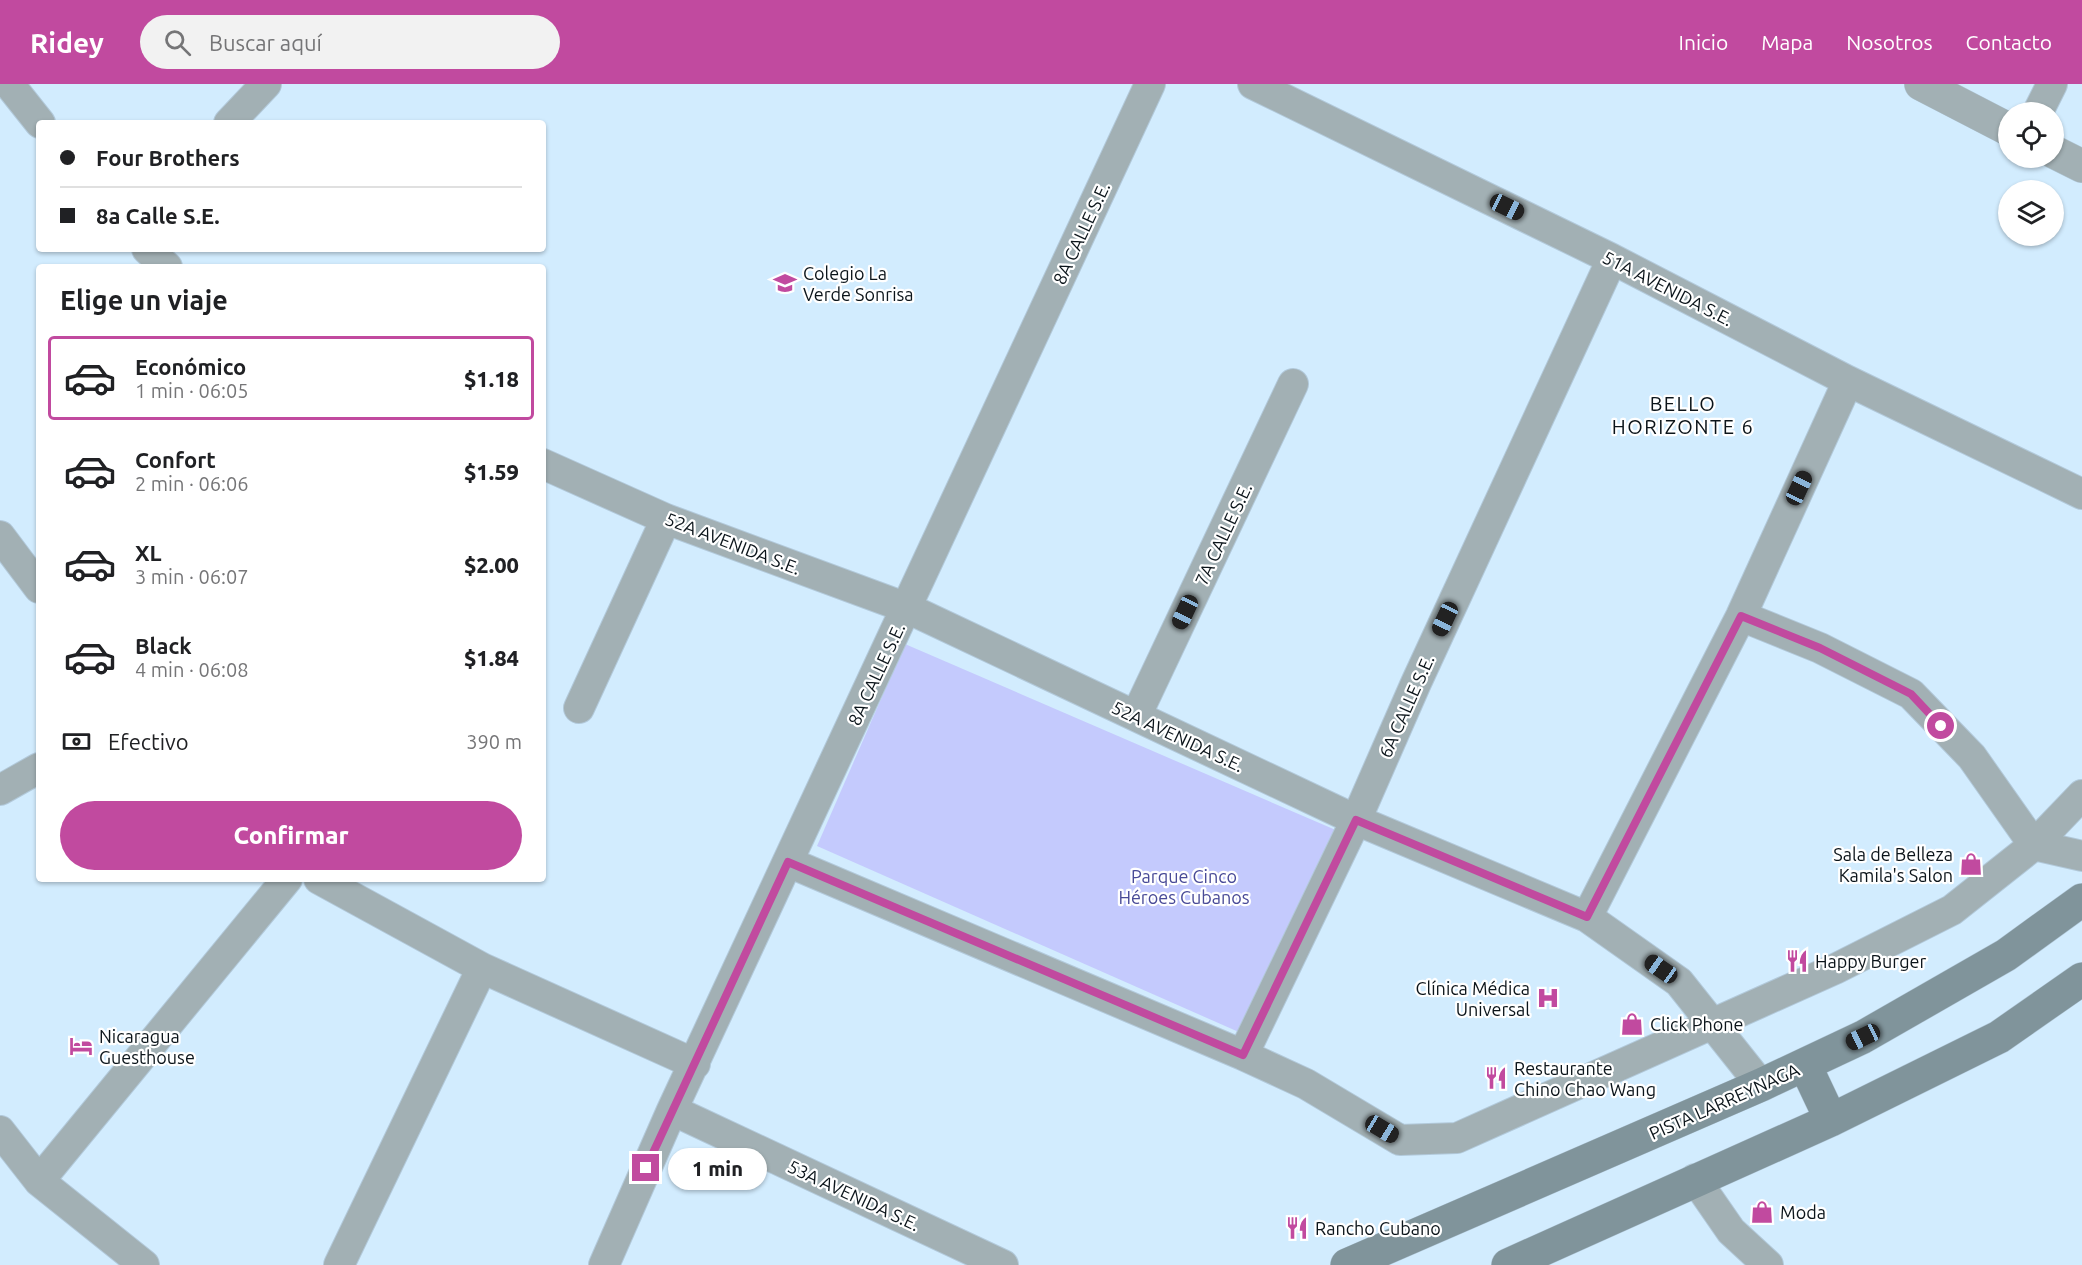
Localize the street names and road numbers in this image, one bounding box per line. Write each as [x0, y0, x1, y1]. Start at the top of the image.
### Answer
street label: 8A CALLE S.E. [1049, 179, 1113, 287]
street label: 51A AVENIDA S.E. [1600, 247, 1736, 329]
street label: 7A CALLE S.E. [1191, 480, 1255, 588]
street label: 52A AVENIDA S.E. [663, 508, 803, 578]
street label: 8A CALLE S.E. [844, 620, 908, 728]
street label: 6A CALLE S.E. [1374, 651, 1438, 761]
street label: 52A AVENIDA S.E. [1109, 697, 1247, 775]
street label: PISTA LARREYNAGA [1646, 1059, 1802, 1143]
street label: 53A AVENIDA S.E. [785, 1156, 923, 1234]

